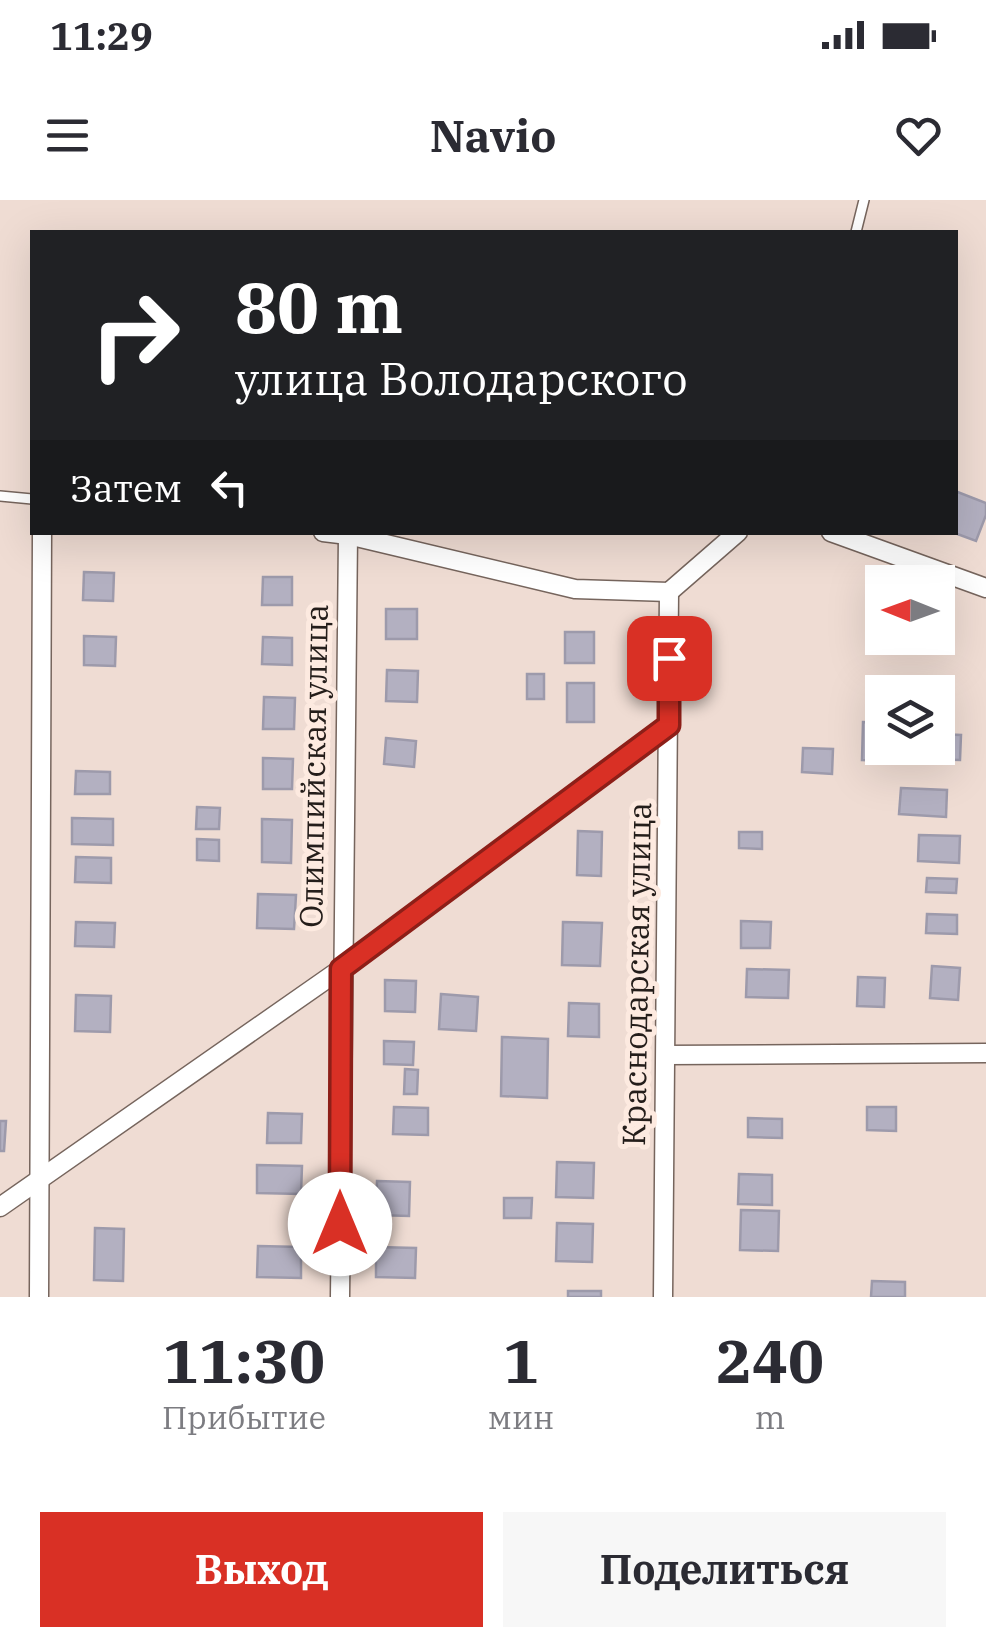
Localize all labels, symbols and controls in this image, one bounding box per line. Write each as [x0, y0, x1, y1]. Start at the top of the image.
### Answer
text: 11:29 [50, 11, 153, 60]
text: Navio [430, 106, 556, 164]
icon: menu [40, 108, 95, 163]
icon: heart [891, 108, 946, 163]
text: 80 m [235, 261, 403, 352]
icon: right [70, 270, 200, 400]
text: улица Володарского [235, 349, 687, 407]
icon: left [202, 460, 257, 515]
text: Затем [70, 463, 182, 512]
north arrow [865, 565, 955, 655]
map controls [865, 565, 955, 765]
street label: Олимпийская улица [289, 604, 337, 928]
pin [627, 616, 712, 701]
icon: arrive [642, 631, 697, 686]
button: layers [865, 675, 955, 765]
street label: Краснодарская улица [612, 802, 660, 1146]
position arrow [288, 1172, 392, 1276]
text: 11:30 [163, 1321, 325, 1400]
text: 1 [503, 1321, 539, 1400]
text: 240 [716, 1321, 824, 1400]
text: Прибытие [162, 1396, 326, 1438]
text: мин [488, 1396, 554, 1438]
text: m [755, 1396, 785, 1438]
button: Выход [40, 1512, 483, 1627]
button: Поделиться [503, 1512, 946, 1627]

